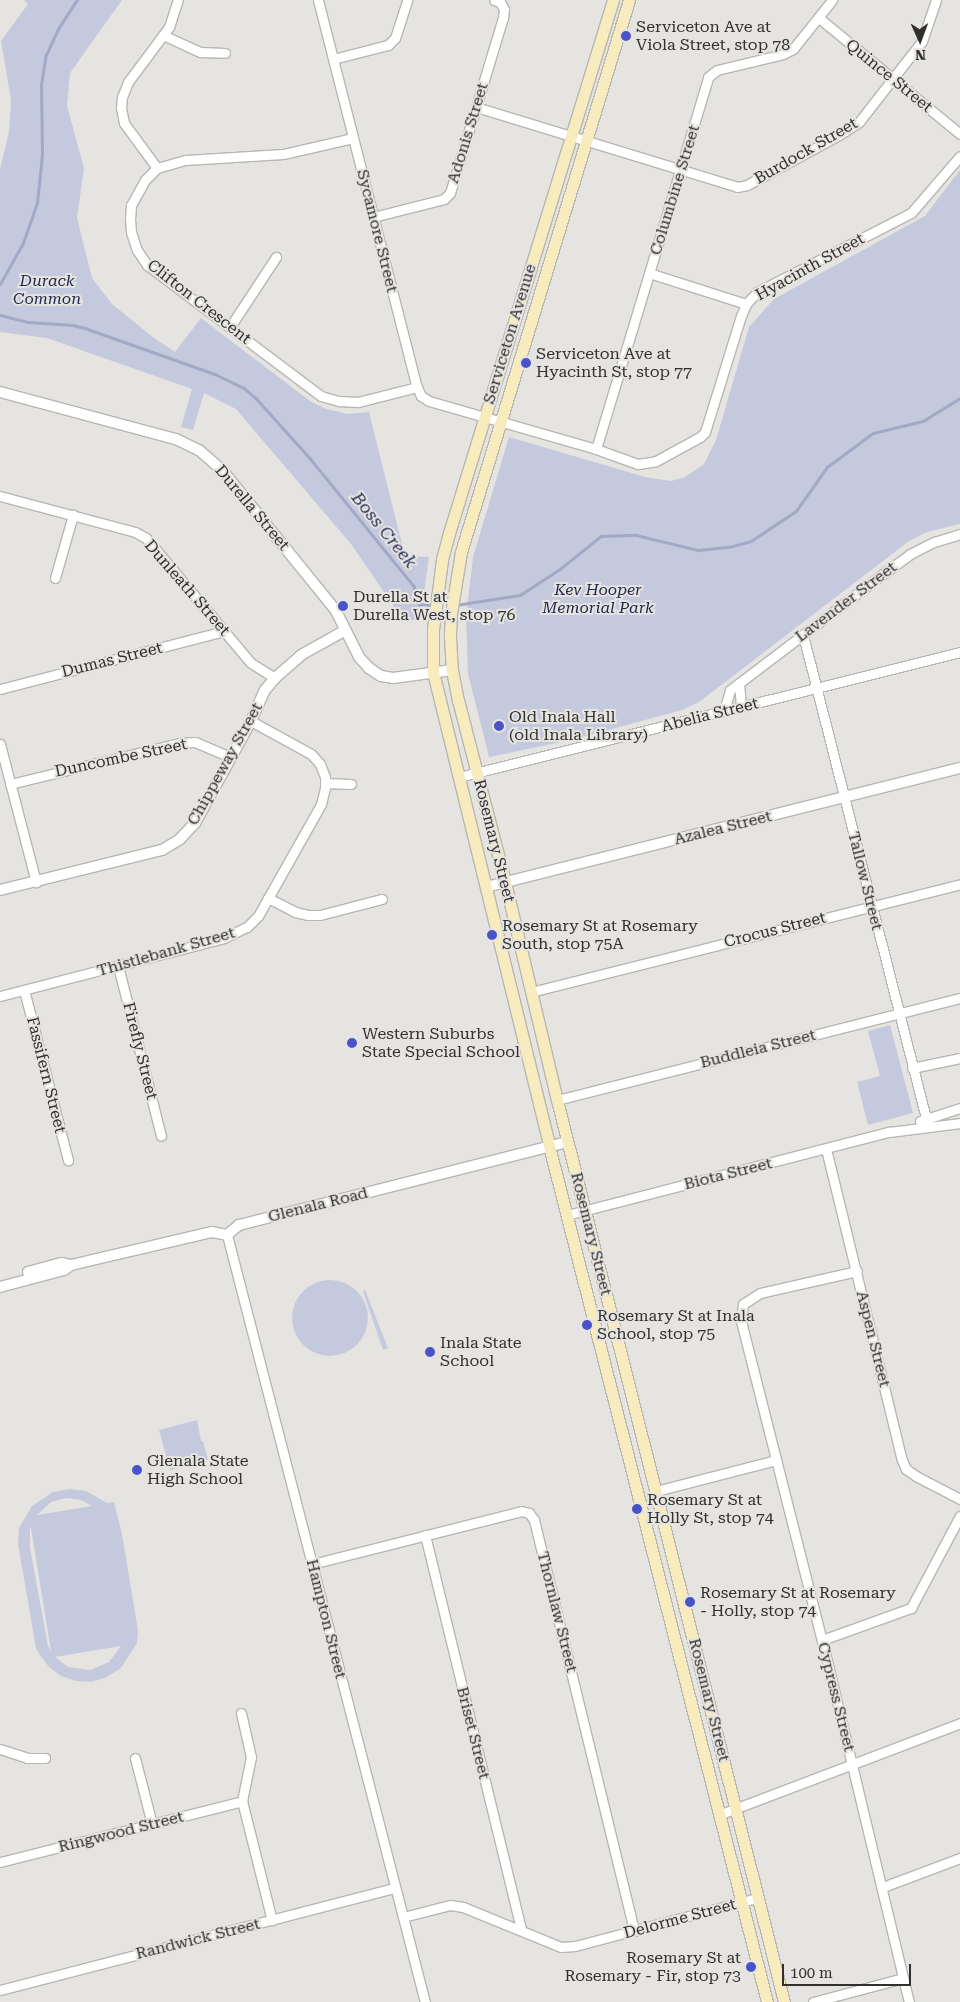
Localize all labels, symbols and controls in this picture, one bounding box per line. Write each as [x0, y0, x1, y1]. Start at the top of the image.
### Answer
north arrow [895, 15, 945, 65]
place label: Serviceton Ave at Viola Street, stop 78 [636, 17, 790, 55]
marker: Serviceton Ave at Viola Street, stop 78 [620, 30, 632, 42]
street label: Quince Street [842, 35, 936, 117]
text: N [915, 47, 926, 63]
street label: Adonis Street [444, 80, 492, 186]
street label: Burdock Street [751, 114, 861, 188]
street label: Columbine Street [646, 123, 704, 257]
street label: Sycamore Street [352, 167, 402, 295]
street label: Hyacinth Street [752, 229, 868, 305]
street label: Clifton Crescent [143, 256, 255, 348]
street label: Serviceton Avenue [480, 262, 540, 406]
park label: Durack Common [13, 271, 81, 309]
place label: Serviceton Ave at Hyacinth St, stop 77 [536, 344, 692, 382]
marker: Serviceton Ave at Hyacinth St, stop 77 [520, 357, 532, 369]
street label: Durella Street [211, 461, 293, 555]
water label: Boss Creek [347, 488, 421, 572]
street label: Dunleath Street [140, 536, 234, 640]
street label: Lavender Street [792, 558, 900, 646]
park label: Kev Hooper Memorial Park [542, 580, 654, 618]
place label: Durella St at Durella West, stop 76 [353, 587, 515, 625]
marker: Durella St at Durella West, stop 76 [337, 600, 349, 612]
street label: Dumas Street [60, 638, 164, 682]
street label: Abelia Street [660, 694, 760, 736]
street label: Chippeway Street [183, 699, 267, 829]
place label: Old Inala Hall (old Inala Library) [509, 707, 648, 745]
marker: Old Inala Hall (old Inala Library) [493, 720, 505, 732]
street label: Duncombe Street [53, 735, 189, 781]
street label: Rosemary Street [469, 777, 519, 905]
street label: Azalea Street [672, 807, 774, 849]
street label: Tallow Street [843, 830, 887, 932]
street label: Crocus Street [722, 908, 828, 952]
place label: Rosemary St at Rosemary South, stop 75A [502, 916, 698, 954]
street label: Thistlebank Street [95, 923, 237, 981]
marker: Rosemary St at Rosemary South, stop 75A [486, 929, 498, 941]
street label: Firefly Street [119, 1000, 161, 1102]
street label: Fassifern Street [22, 1015, 70, 1135]
place label: Western Suburbs State Special School [362, 1024, 520, 1062]
street label: Buddleia Street [698, 1025, 818, 1073]
marker: Western Suburbs State Special School [346, 1037, 358, 1049]
street label: Biota Street [682, 1154, 774, 1194]
street label: Rosemary Street [566, 1170, 616, 1298]
street label: Glenala Road [266, 1183, 370, 1227]
street label: Aspen Street [852, 1289, 894, 1389]
place label: Rosemary St at Inala School, stop 75 [597, 1306, 755, 1344]
marker: Rosemary St at Inala School, stop 75 [581, 1319, 593, 1331]
place label: Inala State School [440, 1333, 522, 1371]
marker: Inala State School [424, 1346, 436, 1358]
place label: Glenala State High School [147, 1451, 249, 1489]
marker: Glenala State High School [131, 1464, 143, 1476]
place label: Rosemary St at Holly St, stop 74 [647, 1490, 774, 1528]
marker: Rosemary St at Holly St, stop 74 [631, 1503, 643, 1515]
street label: Thornlaw Street [533, 1550, 581, 1674]
street label: Hampton Street [302, 1557, 350, 1681]
place label: Rosemary St at Rosemary - Holly, stop 74 [700, 1583, 896, 1621]
marker: Rosemary St at Rosemary - Holly, stop 74 [684, 1596, 696, 1608]
street label: Rosemary Street [684, 1636, 734, 1764]
street label: Cypress Street [813, 1640, 859, 1754]
street label: Briset Street [452, 1685, 494, 1781]
street label: Ringwood Street [56, 1807, 186, 1857]
street label: Delorme Street [622, 1895, 738, 1943]
street label: Randwick Street [134, 1914, 262, 1964]
place label: Rosemary St at Rosemary - Fir, stop 73 [564, 1948, 741, 1986]
scale bar [785, 1954, 914, 1986]
marker: Rosemary St at Rosemary - Fir, stop 73 [745, 1961, 757, 1973]
text: 100 m [790, 1964, 833, 1982]

